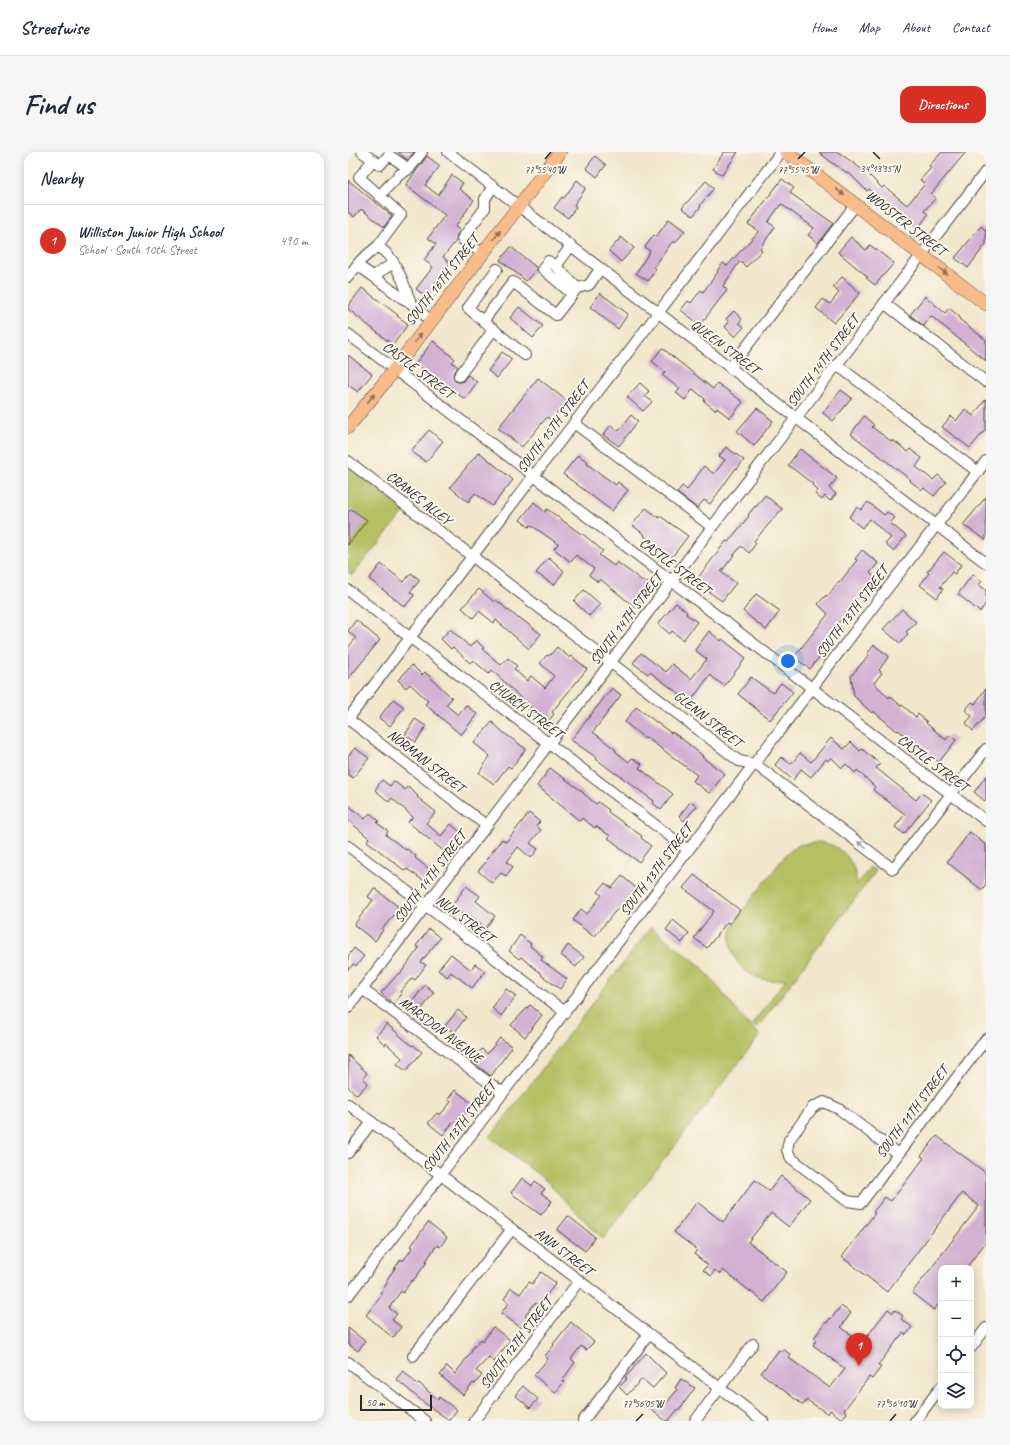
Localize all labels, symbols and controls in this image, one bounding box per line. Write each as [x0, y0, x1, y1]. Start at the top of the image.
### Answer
text: Streetwise [20, 16, 88, 40]
text: Home [811, 19, 837, 36]
text: Map [859, 19, 880, 36]
text: About [902, 19, 930, 36]
text: Contact [952, 19, 990, 36]
button: Directions [900, 86, 986, 123]
text: Find us [24, 87, 94, 122]
text: 34°13'35"N [860, 162, 902, 175]
text: 77°55'40"W [525, 163, 567, 176]
text: 77°55'45"W [778, 163, 820, 176]
text: Nearby [40, 168, 83, 189]
street label: WOOSTER STREET [863, 187, 952, 262]
one-way arrow [834, 188, 845, 196]
text: Williston Junior High School [78, 223, 222, 242]
street label: SOUTH 16TH STREET [401, 228, 485, 329]
one-way arrow [493, 230, 501, 241]
text: 1 [50, 233, 56, 249]
text: 490 m [280, 233, 308, 249]
text: School · South 10th Street [78, 242, 197, 258]
one-way arrow [937, 267, 948, 276]
street label: SOUTH 14TH STREET [783, 309, 865, 410]
street label: QUEEN STREET [688, 316, 765, 380]
one-way arrow [413, 333, 422, 344]
street label: CASTLE STREET [379, 338, 460, 404]
street label: SOUTH 15TH STREET [513, 375, 595, 476]
one-way arrow [367, 393, 376, 404]
street label: CRANES ALLEY [383, 468, 457, 530]
street label: CASTLE STREET [636, 534, 717, 600]
street label: SOUTH 13TH STREET [812, 560, 894, 661]
street label: SOUTH 14TH STREET [586, 567, 668, 668]
your location [778, 651, 798, 671]
street label: CHURCH STREET [486, 676, 569, 744]
street label: GLENN STREET [671, 687, 748, 753]
street label: NORMAN STREET [384, 726, 471, 798]
street label: CASTLE STREET [894, 731, 975, 797]
street label: SOUTH 13TH STREET [616, 818, 698, 919]
street label: SOUTH 14TH STREET [390, 825, 472, 926]
one-way arrow [856, 841, 867, 849]
street label: NUN STREET [433, 892, 500, 948]
street label: MARSDON AVENUE [396, 993, 488, 1068]
street label: SOUTH 11TH STREET [872, 1060, 954, 1161]
street label: SOUTH 13TH STREET [418, 1075, 502, 1176]
street label: ANN STREET [532, 1225, 599, 1281]
map controls [938, 1265, 974, 1409]
button: + [938, 1265, 974, 1301]
street label: SOUTH 12TH STREET [476, 1291, 558, 1392]
button: − [938, 1301, 974, 1337]
pin: 1 [846, 1333, 872, 1366]
button: locate [938, 1337, 974, 1373]
button: layers [938, 1373, 974, 1409]
scale bar [360, 1393, 432, 1412]
text: 50 m [366, 1395, 385, 1409]
text: 77°56'05"W [623, 1397, 665, 1410]
text: 77°56'10"W [876, 1397, 918, 1410]

